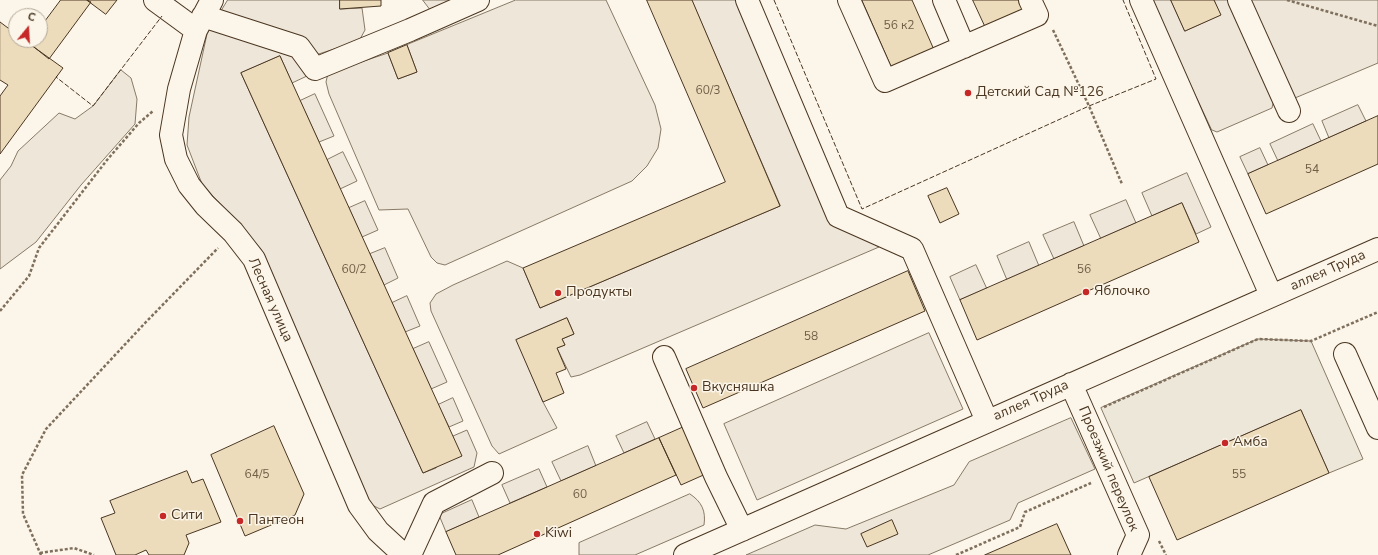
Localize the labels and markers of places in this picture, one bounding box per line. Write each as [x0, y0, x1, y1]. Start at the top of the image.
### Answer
place label: Детский Сад №126 [976, 85, 1104, 101]
marker: Детский Сад №126 [963, 88, 973, 98]
place label: Яблочко [1094, 284, 1150, 300]
place label: Продукты [566, 285, 632, 301]
marker: Яблочко [1081, 287, 1091, 297]
marker: Продукты [553, 288, 563, 298]
place label: Вкусняшка [702, 380, 775, 396]
marker: Вкусняшка [689, 383, 699, 393]
place label: Амба [1233, 435, 1268, 451]
marker: Амба [1220, 438, 1230, 448]
place label: Сити [171, 508, 203, 524]
marker: Сити [158, 511, 168, 521]
place label: Пантеон [248, 513, 304, 529]
marker: Пантеон [235, 516, 245, 526]
place label: Kiwi [545, 526, 572, 542]
marker: Kiwi [532, 529, 542, 539]

